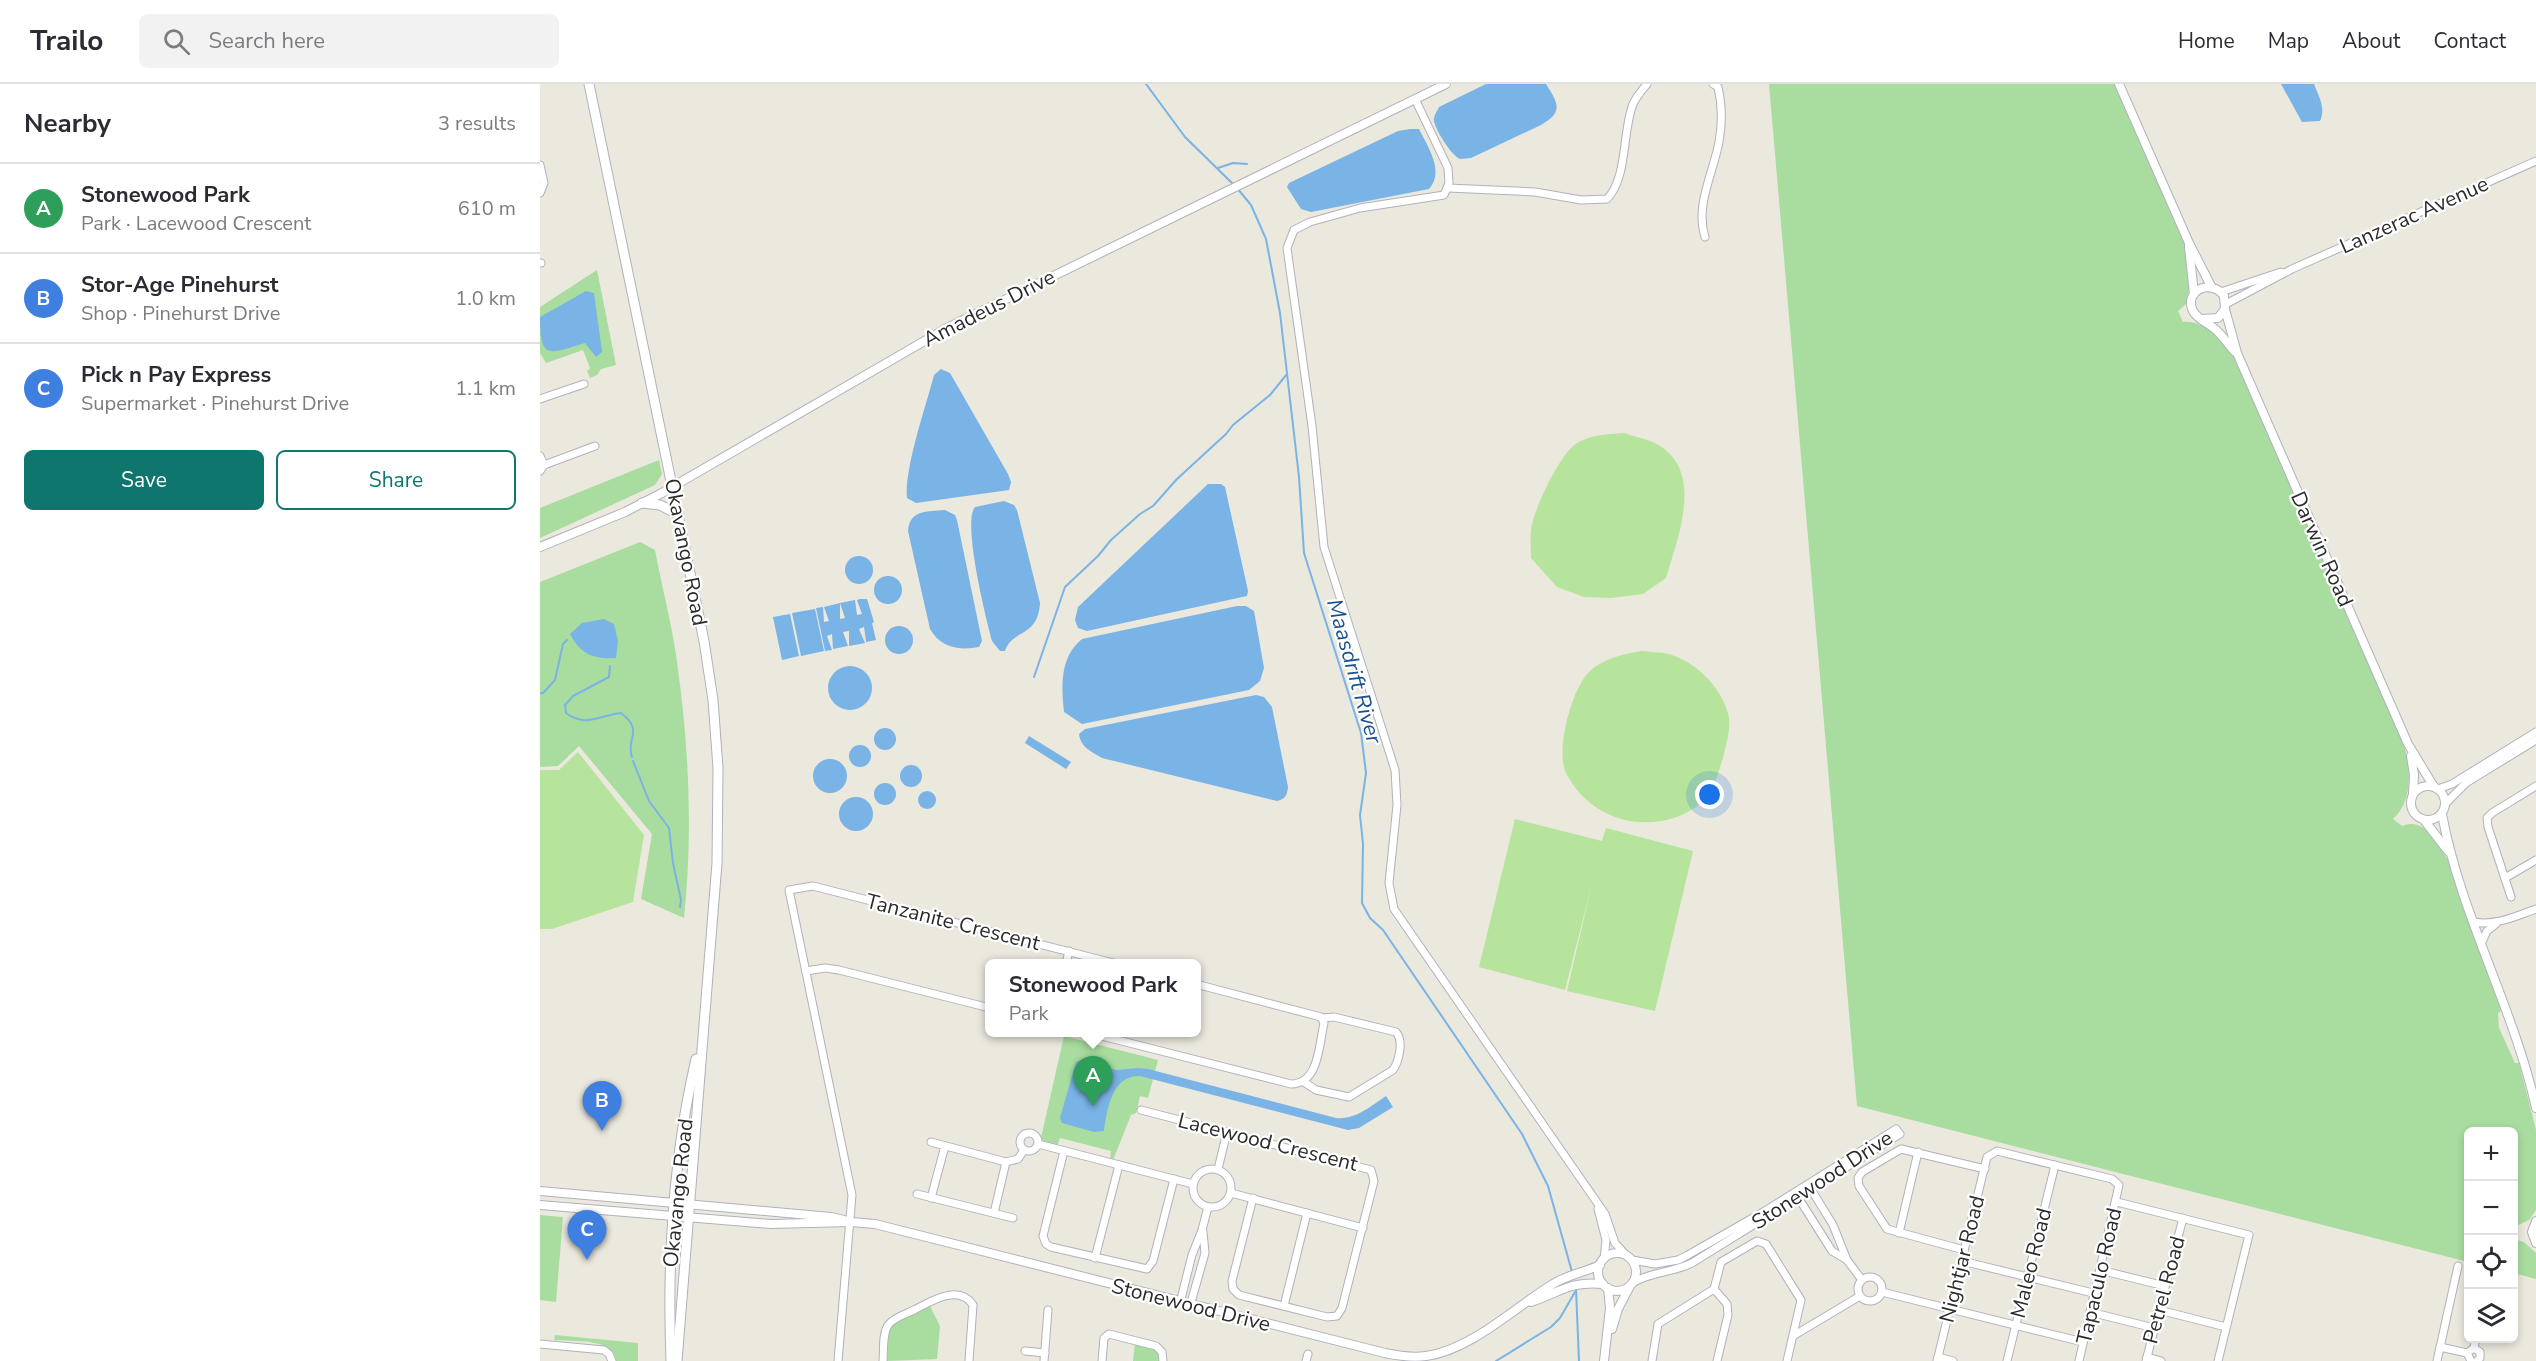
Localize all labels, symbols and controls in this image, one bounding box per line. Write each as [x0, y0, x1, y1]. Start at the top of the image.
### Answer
search box [139, 14, 559, 68]
text: Trailo [30, 22, 103, 60]
icon: search [160, 25, 193, 58]
text: Search here [208, 26, 325, 56]
text: Home [2178, 27, 2235, 55]
text: Map [2268, 27, 2309, 55]
text: About [2342, 27, 2400, 55]
text: Contact [2433, 27, 2506, 55]
text: Nearby [24, 106, 111, 141]
text: 3 results [438, 110, 516, 137]
street label: Lanzerac Avenue [2335, 170, 2493, 260]
text: Stonewood Park [81, 180, 250, 210]
text: A [36, 195, 51, 222]
text: 610 m [458, 195, 516, 222]
text: Park · Lacewood Crescent [81, 210, 311, 237]
street label: Amadeus Drive [918, 263, 1060, 353]
text: Stor-Age Pinehurst [81, 270, 278, 300]
text: B [37, 285, 50, 312]
text: 1.0 km [455, 285, 516, 312]
text: Shop · Pinehurst Drive [81, 300, 280, 327]
text: Pick n Pay Express [81, 360, 271, 390]
text: C [37, 375, 50, 402]
text: 1.1 km [455, 375, 516, 402]
text: Supermarket · Pinehurst Drive [81, 390, 349, 417]
button: Save [24, 450, 264, 510]
button: Share [276, 450, 516, 510]
street label: Okavango Road [658, 476, 714, 628]
street label: Darwin Road [2284, 487, 2360, 611]
water label: Maasdrift River [1319, 595, 1389, 748]
your location [1695, 780, 1724, 809]
street label: Tanzanite Crescent [863, 887, 1043, 957]
popup [985, 959, 1201, 1037]
text: Stonewood Park [1009, 970, 1177, 1000]
text: Park [1009, 1000, 1049, 1027]
pin: A [1074, 1056, 1112, 1106]
pin: B [582, 1082, 622, 1131]
street label: Lacewood Crescent [1175, 1106, 1361, 1178]
street label: Okavango Road [656, 1117, 700, 1269]
street label: Stonewood Drive [1746, 1124, 1898, 1236]
map controls [2464, 1127, 2518, 1343]
button: + [2464, 1127, 2518, 1181]
button: − [2464, 1181, 2518, 1235]
street label: Nightjar Road [1933, 1193, 1991, 1325]
street label: Maleo Road [2004, 1205, 2058, 1321]
street label: Tapaculo Road [2070, 1205, 2128, 1347]
pin: C [568, 1210, 606, 1260]
street label: Petrel Road [2136, 1233, 2192, 1347]
button: locate [2464, 1235, 2518, 1289]
street label: Stonewood Drive [1108, 1272, 1274, 1338]
button: layers [2464, 1289, 2518, 1343]

